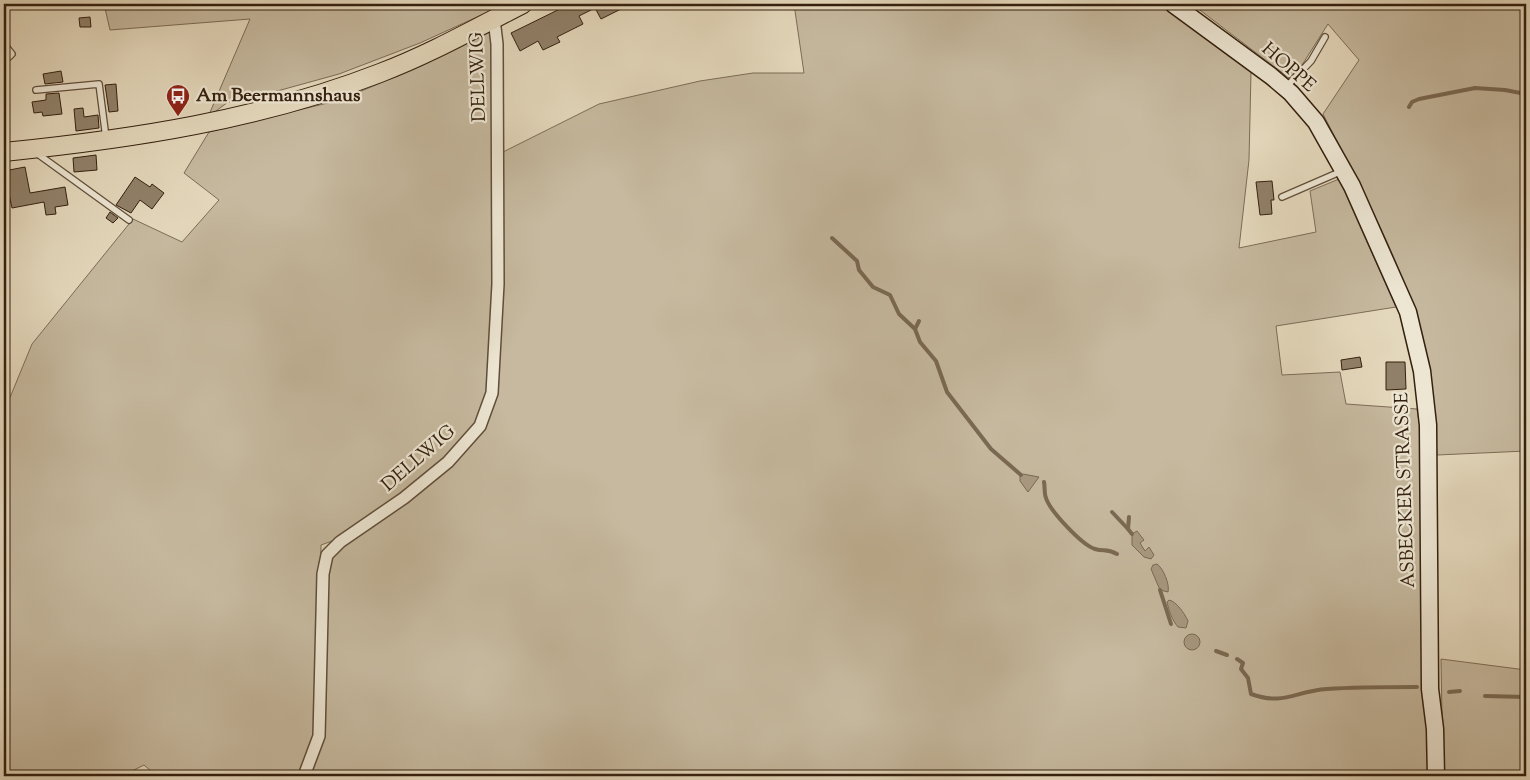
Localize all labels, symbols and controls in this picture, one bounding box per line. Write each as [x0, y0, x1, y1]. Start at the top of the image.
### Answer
street label: DELLWIG [464, 32, 494, 122]
street label: HOPPE [1255, 37, 1321, 100]
bus stop icon: Am Beermannshaus [165, 83, 191, 117]
place label: Am Beermannshaus [196, 83, 361, 110]
street label: ASBECKER STRASSE [1389, 391, 1423, 588]
street label: DELLWIG [376, 419, 462, 499]

